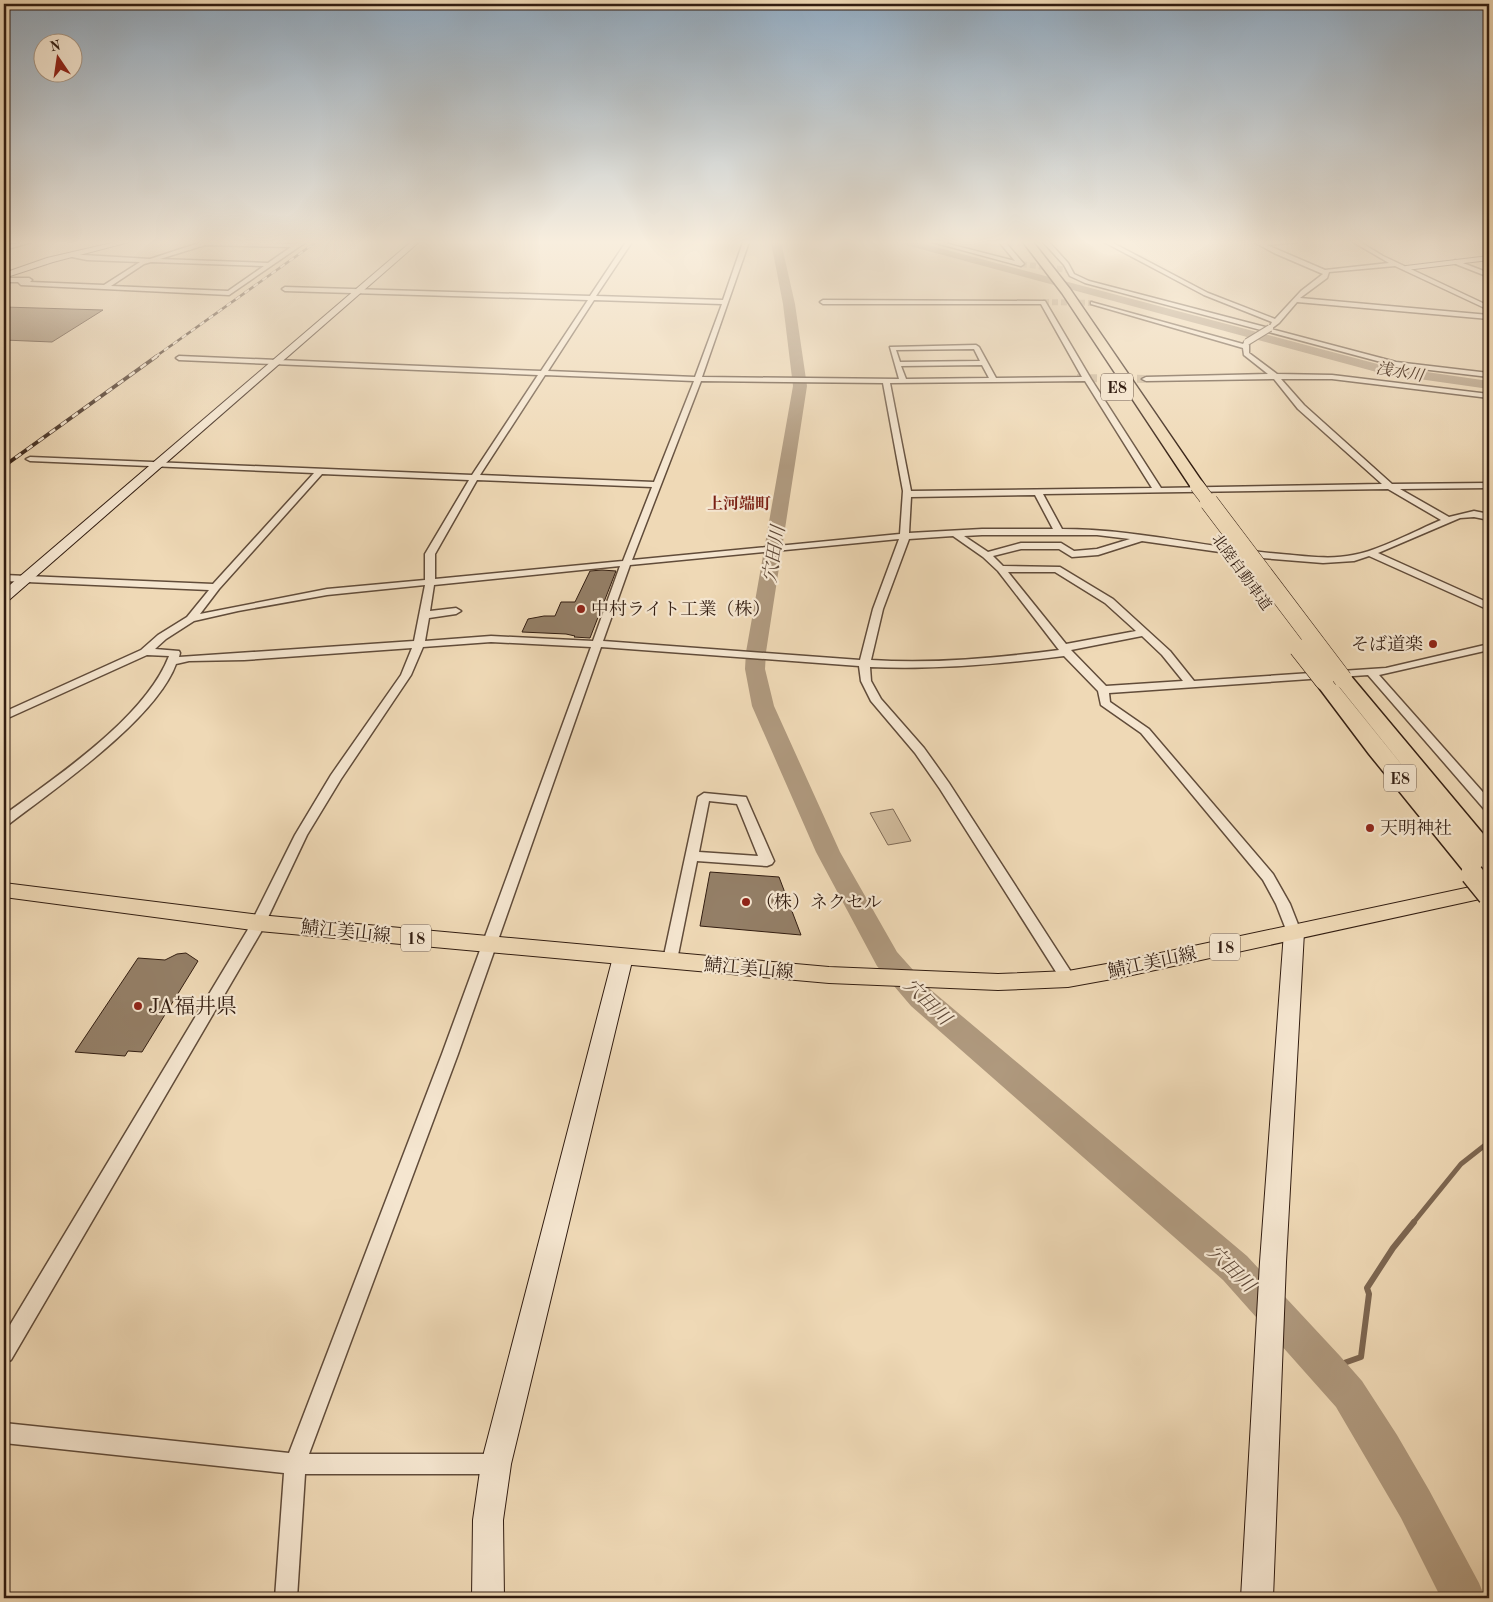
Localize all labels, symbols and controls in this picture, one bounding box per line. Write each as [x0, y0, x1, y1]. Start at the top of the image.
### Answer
north arrow [32, 32, 82, 82]
text: N [49, 38, 62, 54]
water label: 浅水川 [1375, 359, 1427, 385]
road number: E8 [1101, 374, 1133, 401]
district label: 上河端町 [707, 495, 771, 513]
water label: 穴田川 [760, 522, 790, 584]
street label: 北陸自動車道 [1208, 531, 1275, 614]
place label: 中村ライト工業（株） [591, 599, 770, 619]
marker: 中村ライト工業（株） [575, 603, 587, 615]
place label: そば道楽 [1351, 634, 1423, 654]
marker: そば道楽 [1427, 638, 1439, 650]
road number: E8 [1384, 764, 1416, 791]
place label: 天明神社 [1380, 818, 1452, 838]
marker: 天明神社 [1364, 822, 1376, 834]
place label: （株）ネクセル [756, 892, 882, 912]
marker: （株）ネクセル [740, 896, 752, 908]
street label: 鯖江美山線 [300, 916, 392, 946]
road number: 18 [401, 924, 431, 951]
road number: 18 [1210, 934, 1240, 960]
street label: 鯖江美山線 [1106, 943, 1198, 981]
street label: 鯖江美山線 [703, 954, 795, 982]
water label: 穴田川 [899, 975, 956, 1031]
place label: JA福井県 [148, 995, 237, 1018]
marker: JA福井県 [132, 1000, 144, 1012]
water label: 穴田川 [1203, 1242, 1260, 1298]

